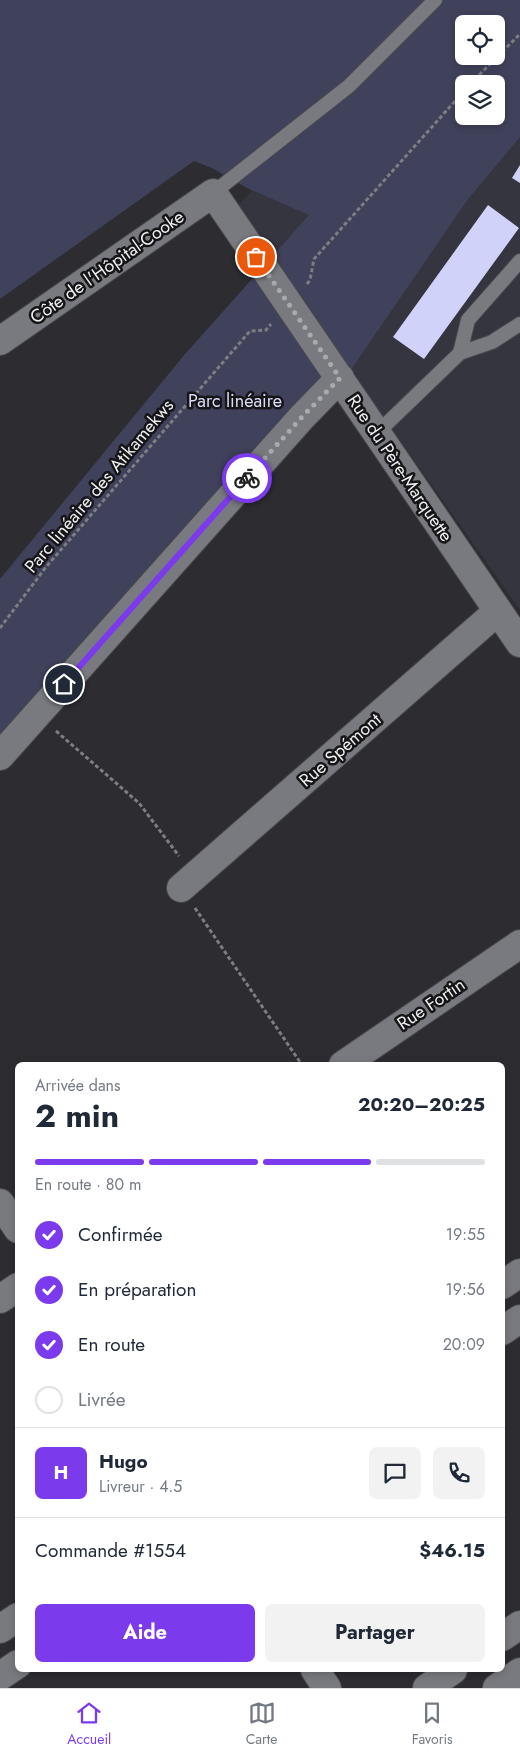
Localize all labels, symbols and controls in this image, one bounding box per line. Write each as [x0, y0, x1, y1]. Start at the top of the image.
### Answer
map controls [455, 15, 505, 125]
button: locate [455, 15, 505, 65]
button: layers [455, 75, 505, 125]
street label: Côte de l'Hôpital-Cooke [25, 204, 189, 330]
pin [235, 236, 277, 278]
icon: bag [242, 243, 270, 271]
park label: Parc linéaire [188, 388, 282, 414]
street label: Rue du Père-Marquette [341, 389, 459, 547]
street label: Parc linéaire des Atikamekws [18, 393, 180, 579]
courier [222, 453, 272, 503]
icon: bike [233, 464, 261, 492]
pin [43, 663, 85, 705]
icon: home [50, 670, 78, 698]
street label: Rue Spémont [293, 707, 387, 793]
street label: Rue Fortin [392, 972, 470, 1036]
text: Arrivée dans [35, 1074, 120, 1097]
text: 20:20–20:25 [358, 1091, 485, 1118]
text: 2 min [35, 1093, 119, 1139]
text: En route · 80 m [35, 1173, 141, 1196]
icon: check [35, 1221, 63, 1249]
text: Confirmée [78, 1221, 163, 1248]
text: 19:55 [446, 1223, 485, 1246]
icon: check [35, 1276, 63, 1304]
text: En préparation [78, 1276, 196, 1303]
text: 19:56 [446, 1278, 485, 1301]
icon: check [35, 1331, 63, 1359]
text: En route [78, 1331, 145, 1358]
text: 20:09 [443, 1333, 485, 1356]
text: Livrée [78, 1386, 126, 1413]
button: chat [369, 1447, 421, 1499]
button: phone [433, 1447, 485, 1499]
text: Hugo [99, 1448, 148, 1475]
text: H [54, 1459, 68, 1486]
text: Livreur · 4.5 [99, 1475, 182, 1498]
text: Commande #1554 [35, 1537, 186, 1564]
text: $46.15 [419, 1537, 485, 1564]
button: Aide [35, 1604, 255, 1662]
button: Partager [265, 1604, 485, 1662]
tab: Accueil [67, 1699, 111, 1749]
tab: Carte [246, 1699, 277, 1749]
tab: Favoris [412, 1699, 453, 1749]

